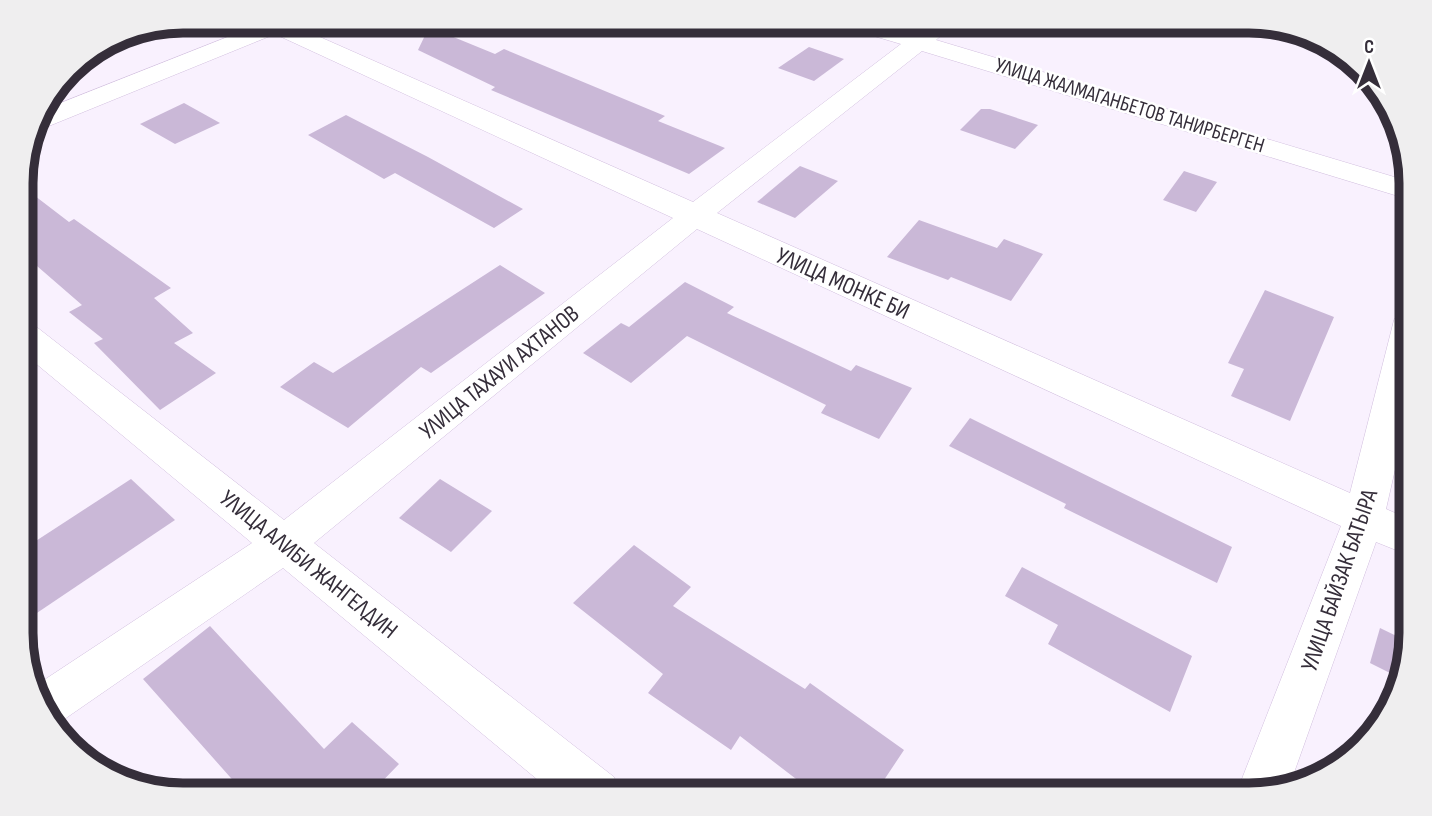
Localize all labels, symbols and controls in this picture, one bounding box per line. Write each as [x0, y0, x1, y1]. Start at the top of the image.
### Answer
north arrow [1334, 28, 1404, 98]
text: С [1364, 36, 1374, 59]
street label: УЛИЦА ЖАЛМАГАНБЕТОВ ТАНИРБЕРГЕН [992, 53, 1267, 158]
street label: УЛИЦА МОНКЕ БИ [771, 241, 914, 326]
street label: УЛИЦА ТАХАУИ АХТАНОВ [414, 299, 585, 446]
street label: УЛИЦА АЛИБИ ЖАНГЕЛДИН [214, 484, 403, 645]
street label: УЛИЦА БАЙЗАК БАТЫРА [1295, 485, 1384, 675]

